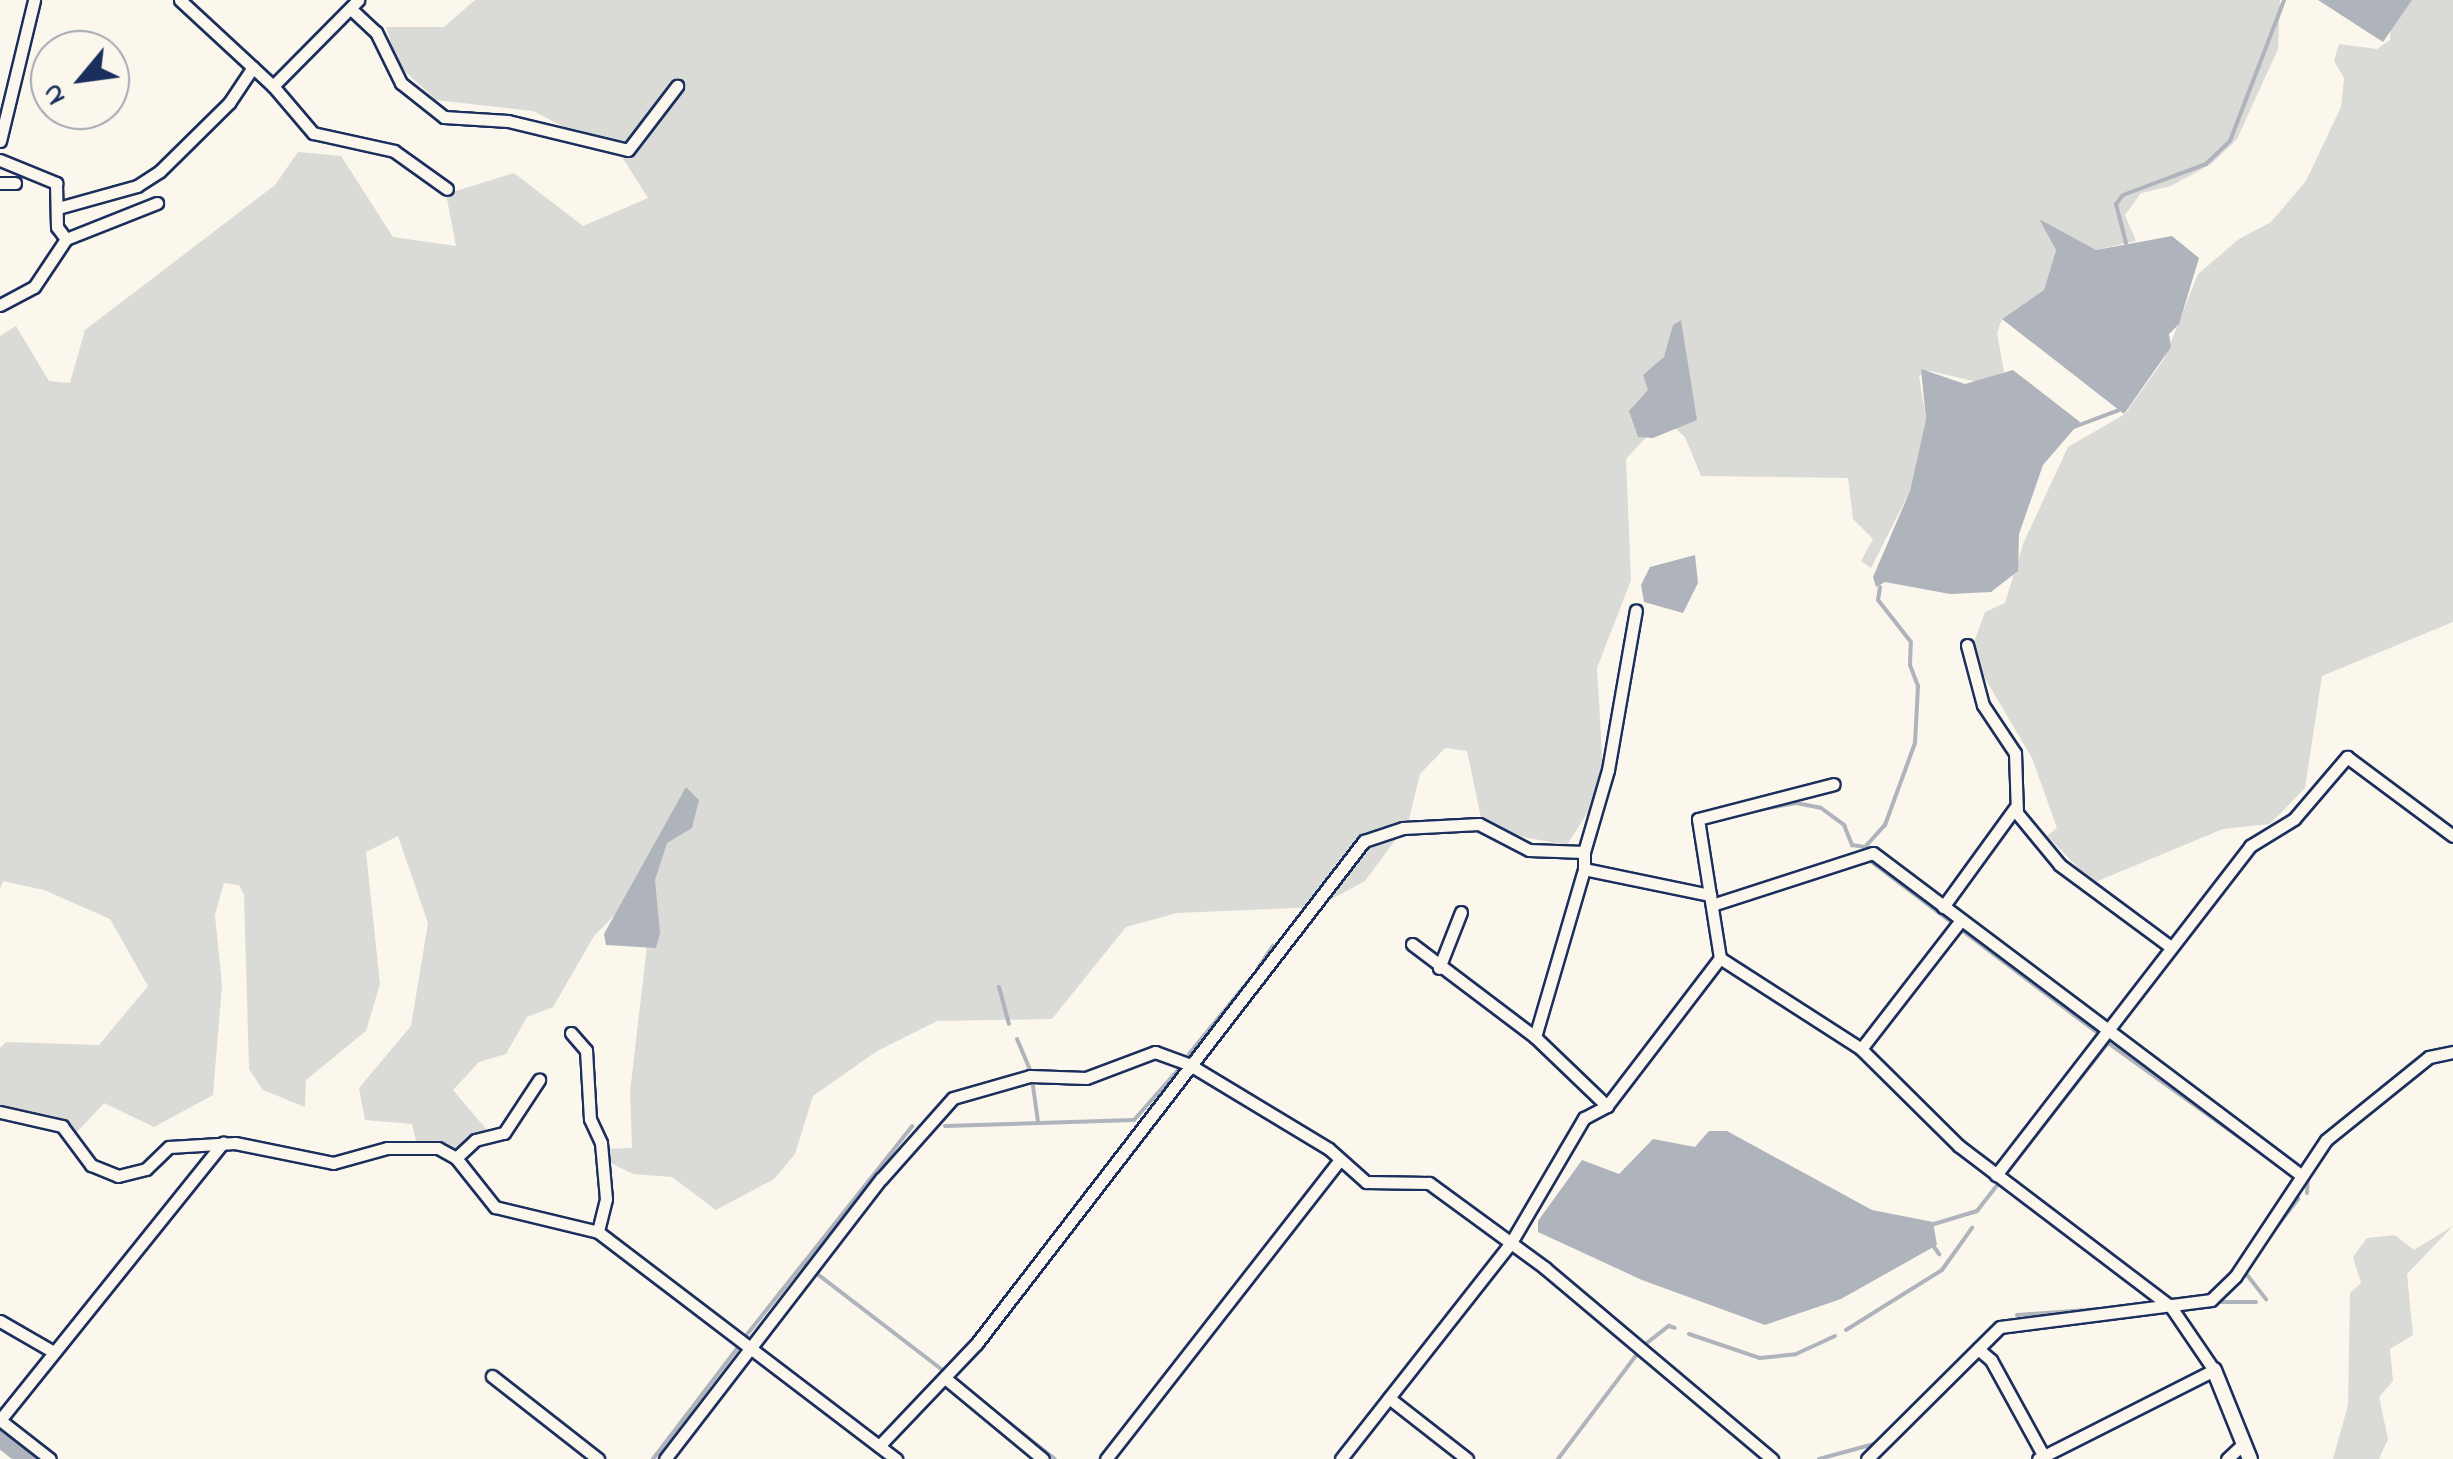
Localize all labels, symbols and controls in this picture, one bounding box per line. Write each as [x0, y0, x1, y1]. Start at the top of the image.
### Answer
north arrow [30, 30, 130, 130]
text: N [33, 76, 78, 112]

